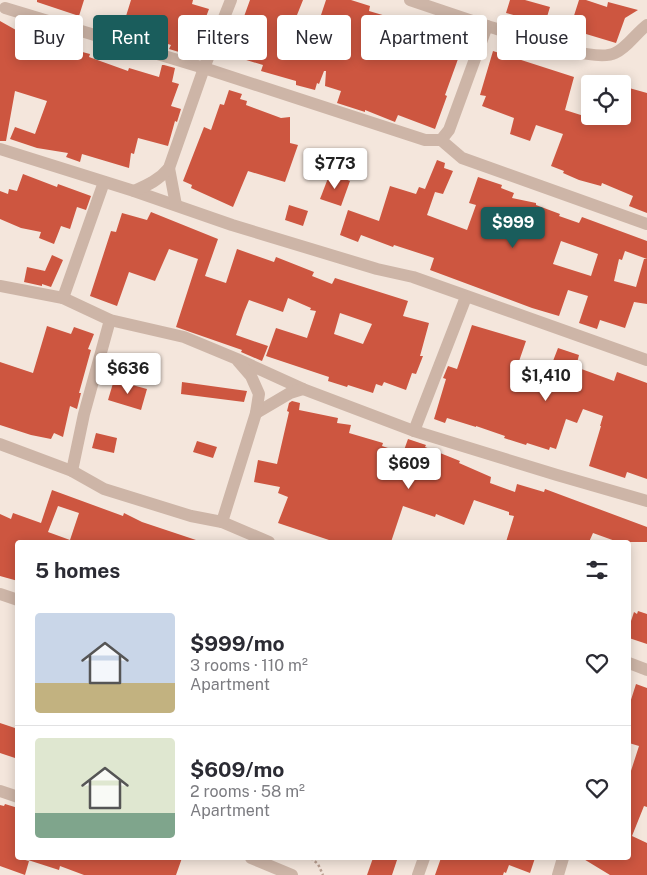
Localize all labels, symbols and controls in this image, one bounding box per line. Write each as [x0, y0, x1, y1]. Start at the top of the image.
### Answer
chip: Buy [15, 15, 83, 60]
chip: Rent [93, 15, 168, 60]
chip: Filters [178, 15, 267, 60]
chip: New [277, 15, 351, 60]
chip: Apartment [361, 15, 487, 60]
chip: House [497, 15, 586, 60]
map controls [581, 75, 631, 125]
button: locate [581, 75, 631, 125]
pin: $773 [305, 148, 365, 190]
text: $773 [314, 154, 356, 173]
pin: $999 [483, 206, 543, 249]
text: $999 [492, 213, 534, 232]
pin: $636 [98, 352, 158, 395]
text: $636 [107, 359, 149, 378]
pin: $1,410 [505, 360, 587, 402]
text: $1,410 [521, 366, 571, 385]
pin: $609 [379, 448, 439, 490]
text: $609 [388, 454, 430, 473]
icon: filters [583, 556, 611, 584]
text: 5 homes [35, 558, 120, 583]
text: $999/mo [190, 631, 285, 656]
icon: home [75, 633, 135, 693]
icon: heart [583, 649, 611, 677]
text: 3 rooms · 110 m² [190, 656, 308, 675]
text: Apartment [190, 675, 270, 694]
text: $609/mo [190, 757, 284, 782]
icon: home [75, 758, 135, 818]
icon: heart [583, 774, 611, 802]
text: 2 rooms · 58 m² [190, 782, 305, 801]
text: Apartment [190, 801, 270, 820]

